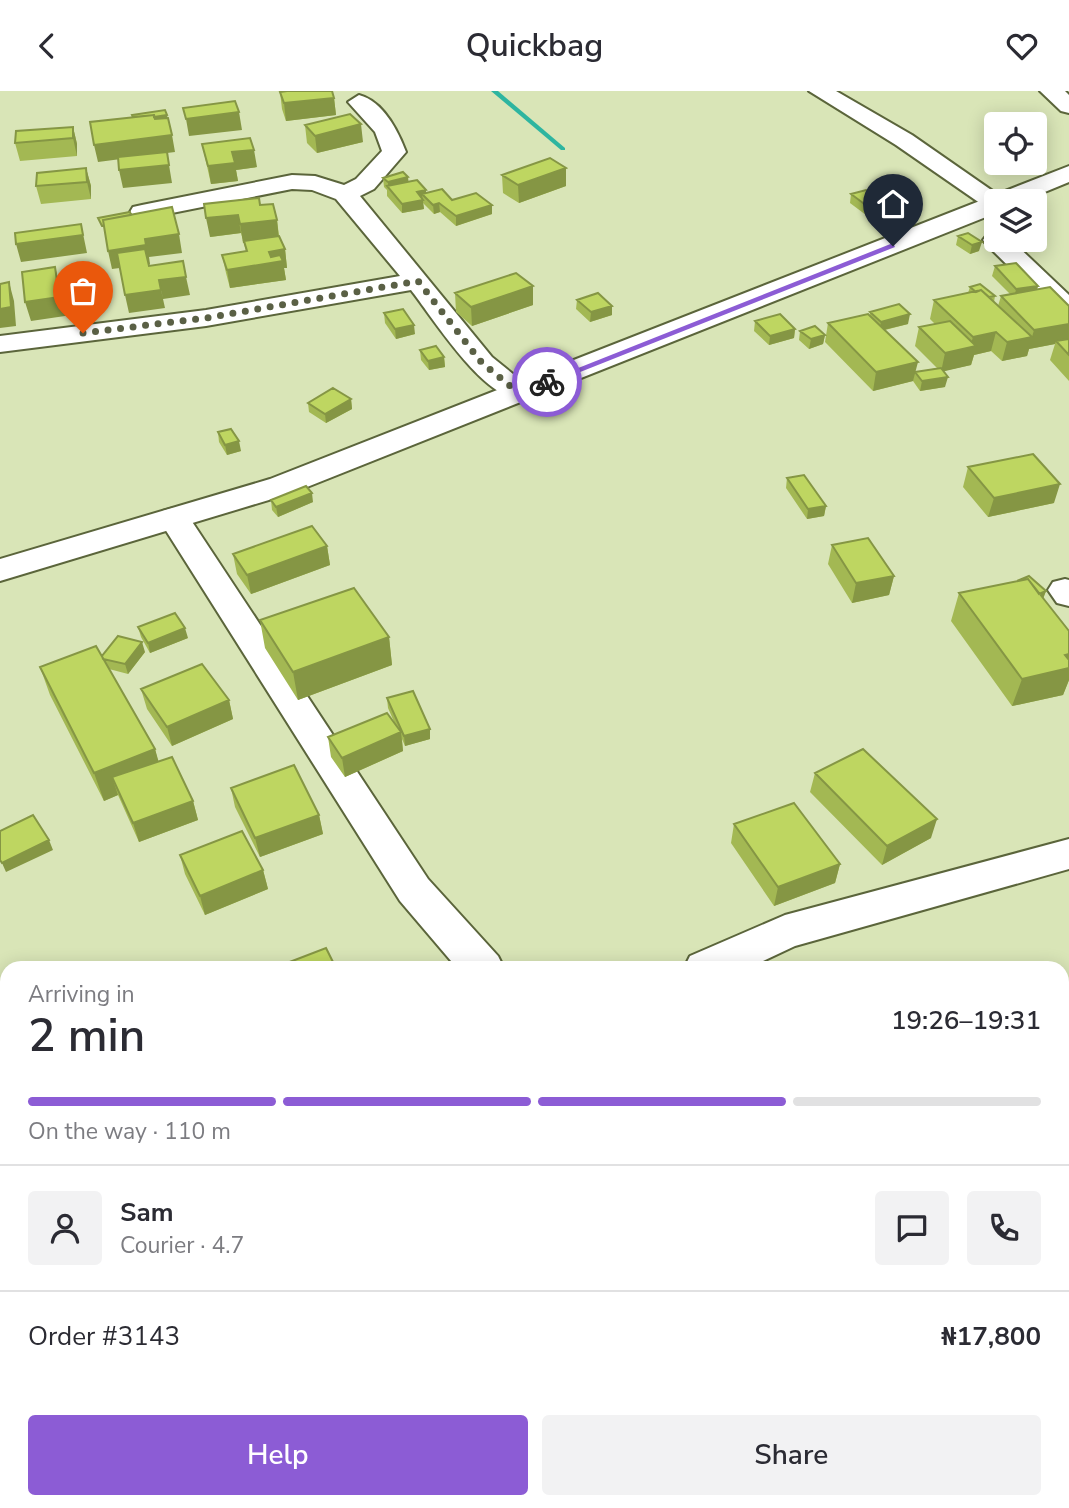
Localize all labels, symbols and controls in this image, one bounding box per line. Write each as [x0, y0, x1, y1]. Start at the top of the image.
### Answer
text: Quickbag [466, 24, 603, 67]
icon: back [28, 27, 66, 65]
icon: heart [1003, 27, 1041, 65]
map controls [984, 112, 1047, 252]
button: locate [984, 112, 1047, 175]
pin [863, 174, 923, 246]
icon: home [874, 185, 912, 223]
button: layers [984, 189, 1047, 252]
pin [53, 261, 113, 333]
icon: bag [64, 272, 102, 310]
courier [512, 347, 582, 417]
icon: bike [528, 363, 566, 401]
text: Arriving in [28, 979, 135, 1010]
text: 19:26–19:31 [891, 1003, 1041, 1038]
text: 2 min [28, 1004, 145, 1067]
text: On the way · 110 m [28, 1116, 231, 1147]
button: person [28, 1191, 102, 1265]
button: chat [875, 1191, 949, 1265]
button: phone [967, 1191, 1041, 1265]
text: Sam [120, 1195, 173, 1230]
text: Courier · 4.7 [120, 1230, 244, 1261]
text: Order #3143 [28, 1319, 180, 1354]
text: ₦17,800 [941, 1319, 1041, 1354]
button: Help [28, 1415, 528, 1495]
button: Share [542, 1415, 1041, 1495]

